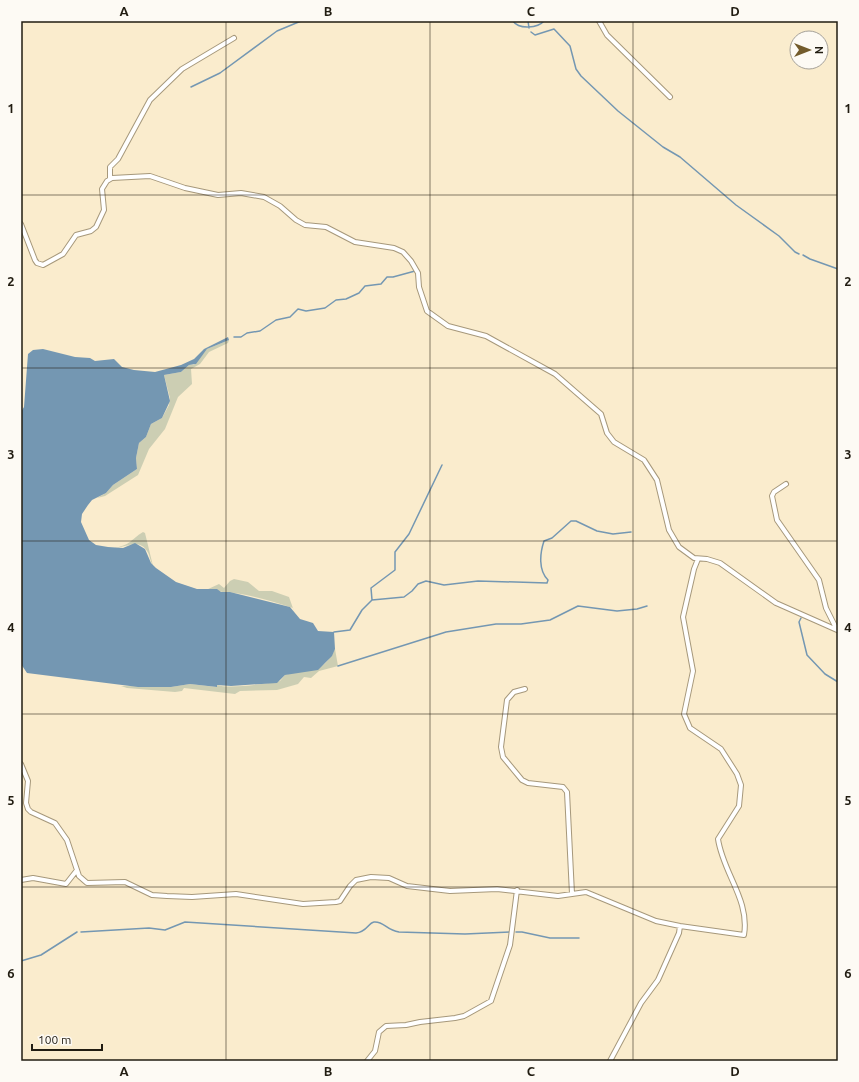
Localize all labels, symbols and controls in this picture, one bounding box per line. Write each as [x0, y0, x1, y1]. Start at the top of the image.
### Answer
text: A [119, 4, 129, 18]
text: B [324, 4, 333, 18]
text: C [527, 4, 536, 18]
text: D [730, 4, 740, 18]
north arrow [789, 30, 829, 70]
text: N [813, 46, 825, 54]
text: 1 [7, 101, 15, 115]
text: 1 [844, 101, 852, 115]
text: 2 [7, 274, 15, 288]
text: 2 [844, 274, 852, 288]
text: 3 [7, 447, 15, 461]
text: 3 [844, 447, 852, 461]
text: 4 [7, 620, 15, 634]
text: 4 [844, 620, 852, 634]
text: 5 [7, 793, 15, 807]
text: 5 [844, 793, 852, 807]
text: 6 [7, 966, 15, 980]
text: 6 [844, 966, 852, 980]
scale bar [32, 1026, 102, 1052]
text: 100 m [38, 1033, 71, 1046]
text: A [119, 1064, 129, 1078]
text: B [324, 1064, 333, 1078]
text: C [527, 1064, 536, 1078]
text: D [730, 1064, 740, 1078]

